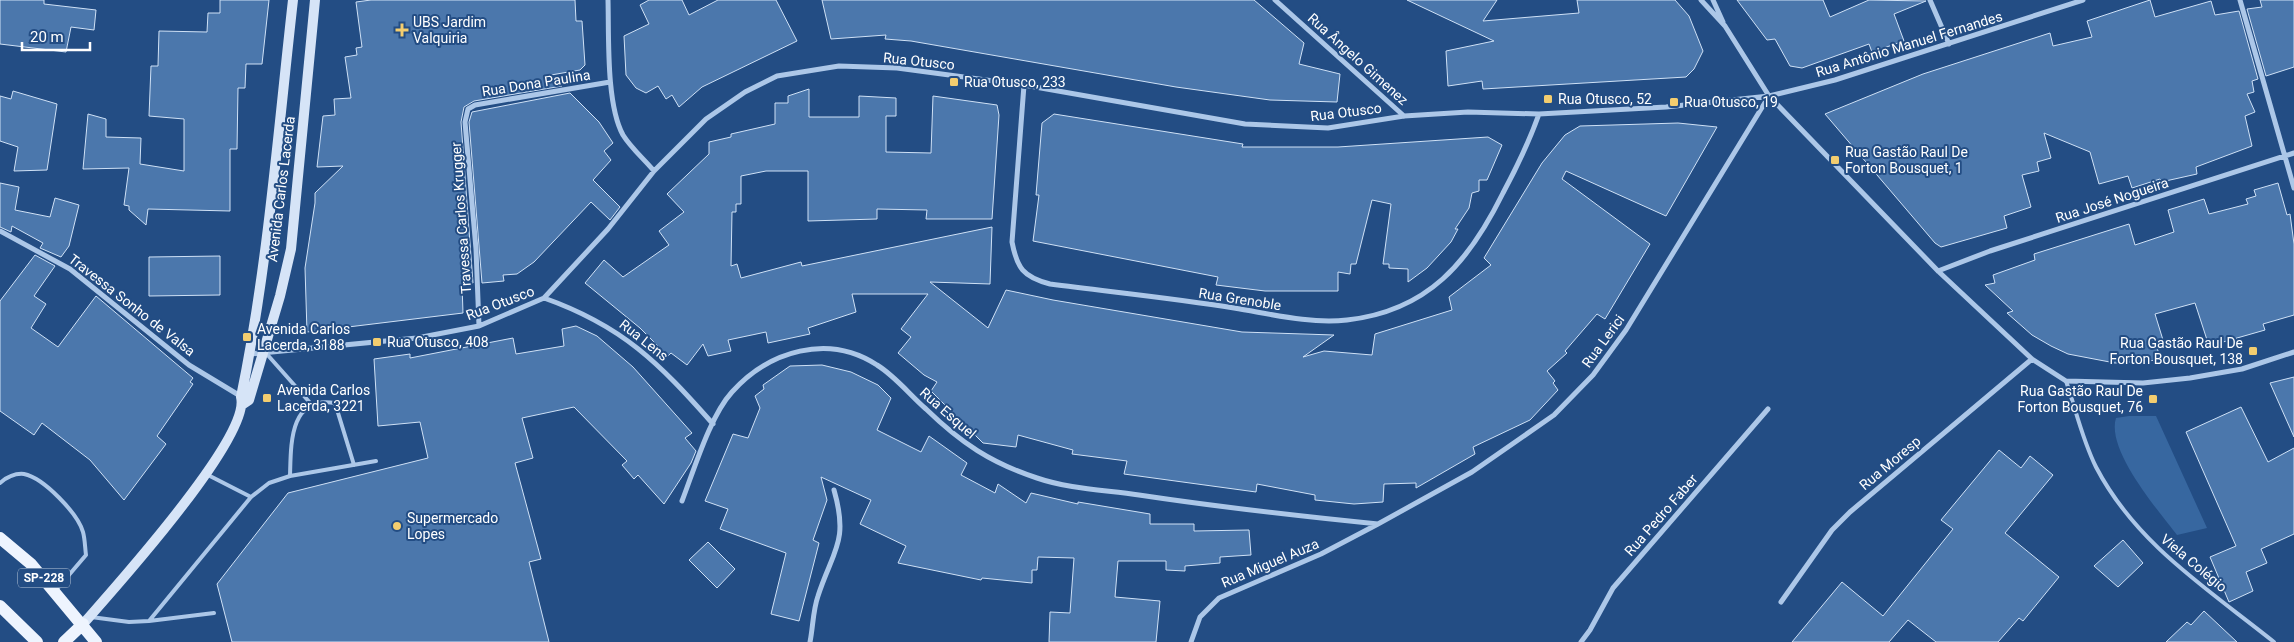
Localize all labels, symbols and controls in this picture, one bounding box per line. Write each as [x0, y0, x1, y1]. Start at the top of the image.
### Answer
street label: Rua Antônio Manuel Fernandes [1814, 8, 2004, 80]
street label: Rua Ângelo Gimenez [1305, 9, 1412, 108]
place label: UBS Jardim Valquiria [413, 14, 486, 46]
scale bar [22, 20, 90, 52]
marker: UBS Jardim Valquiria [395, 23, 409, 37]
text: 20 m [30, 28, 64, 46]
street label: Rua Otusco [882, 49, 956, 73]
street label: Rua Dona Paulina [481, 67, 591, 99]
place label: Rua Otusco, 233 [964, 74, 1066, 90]
marker: Rua Otusco, 233 [948, 76, 960, 88]
place label: Rua Otusco, 52 [1558, 91, 1652, 107]
marker: Rua Otusco, 52 [1542, 93, 1554, 105]
place label: Rua Otusco, 19 [1684, 94, 1778, 110]
marker: Rua Otusco, 19 [1668, 96, 1680, 108]
street label: Rua Otusco [1309, 100, 1383, 124]
street label: Avenida Carlos Lacerda [264, 115, 298, 263]
street label: Travessa Carlos Krugger [448, 141, 474, 294]
place label: Rua Gastão Raul De Forton Bousquet, 1 [1845, 144, 1968, 176]
marker: Rua Gastão Raul De Forton Bousquet, 1 [1829, 154, 1841, 166]
street label: Rua José Nogueira [2054, 174, 2170, 226]
street label: Travessa Sonho de Valsa [66, 251, 198, 359]
street label: Rua Otusco [464, 283, 536, 323]
street label: Rua Grenoble [1198, 285, 1282, 313]
street label: Rua Lerici [1579, 312, 1627, 370]
street label: Rua Lens [616, 316, 672, 364]
place label: Avenida Carlos Lacerda, 3188 [257, 321, 350, 353]
marker: Avenida Carlos Lacerda, 3188 [241, 331, 253, 343]
place label: Rua Otusco, 408 [387, 334, 489, 350]
place label: Rua Gastão Raul De Forton Bousquet, 138 [2110, 335, 2243, 367]
marker: Rua Otusco, 408 [371, 336, 383, 348]
marker: Rua Gastão Raul De Forton Bousquet, 138 [2247, 345, 2259, 357]
place label: Avenida Carlos Lacerda, 3221 [277, 382, 370, 414]
place label: Rua Gastão Raul De Forton Bousquet, 76 [2017, 383, 2143, 415]
street label: Rua Esquel [917, 384, 979, 442]
marker: Avenida Carlos Lacerda, 3221 [261, 392, 273, 404]
marker: Rua Gastão Raul De Forton Bousquet, 76 [2147, 393, 2159, 405]
street label: Rua Moresp [1856, 433, 1924, 493]
street label: Rua Pedro Faber [1621, 471, 1701, 559]
place label: Supermercado Lopes [407, 510, 498, 542]
marker: Supermercado Lopes [391, 520, 403, 532]
street label: Viela Colégio [2158, 531, 2230, 595]
street label: Rua Miguel Auza [1219, 535, 1321, 591]
road number: SP-228 [18, 568, 70, 588]

